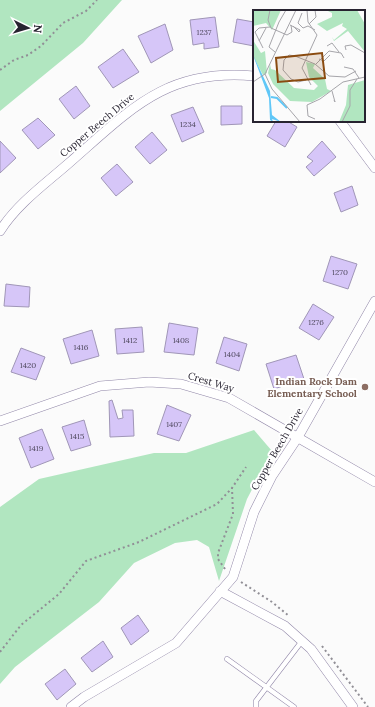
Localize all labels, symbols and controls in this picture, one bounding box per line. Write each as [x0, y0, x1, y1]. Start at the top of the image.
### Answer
north arrow [8, 8, 48, 48]
inset map [253, 10, 365, 122]
text: N [31, 24, 45, 34]
house number: 1237 [196, 27, 212, 37]
street label: Copper Beech Drive [57, 90, 137, 160]
house number: 1234 [180, 119, 197, 129]
house number: 1270 [332, 267, 348, 277]
house number: 1276 [308, 317, 324, 327]
house number: 1412 [123, 335, 137, 345]
house number: 1408 [173, 335, 190, 345]
house number: 1416 [74, 342, 89, 352]
house number: 1404 [224, 349, 241, 359]
house number: 1420 [20, 360, 36, 370]
street label: Crest Way [186, 369, 236, 395]
place label: Indian Rock Dam Elementary School [267, 375, 358, 400]
marker: Indian Rock Dam Elementary School [360, 382, 370, 392]
street label: Copper Beech Drive [248, 405, 306, 493]
house number: 1407 [166, 419, 182, 429]
house number: 1415 [70, 431, 84, 441]
house number: 1419 [29, 443, 44, 453]

